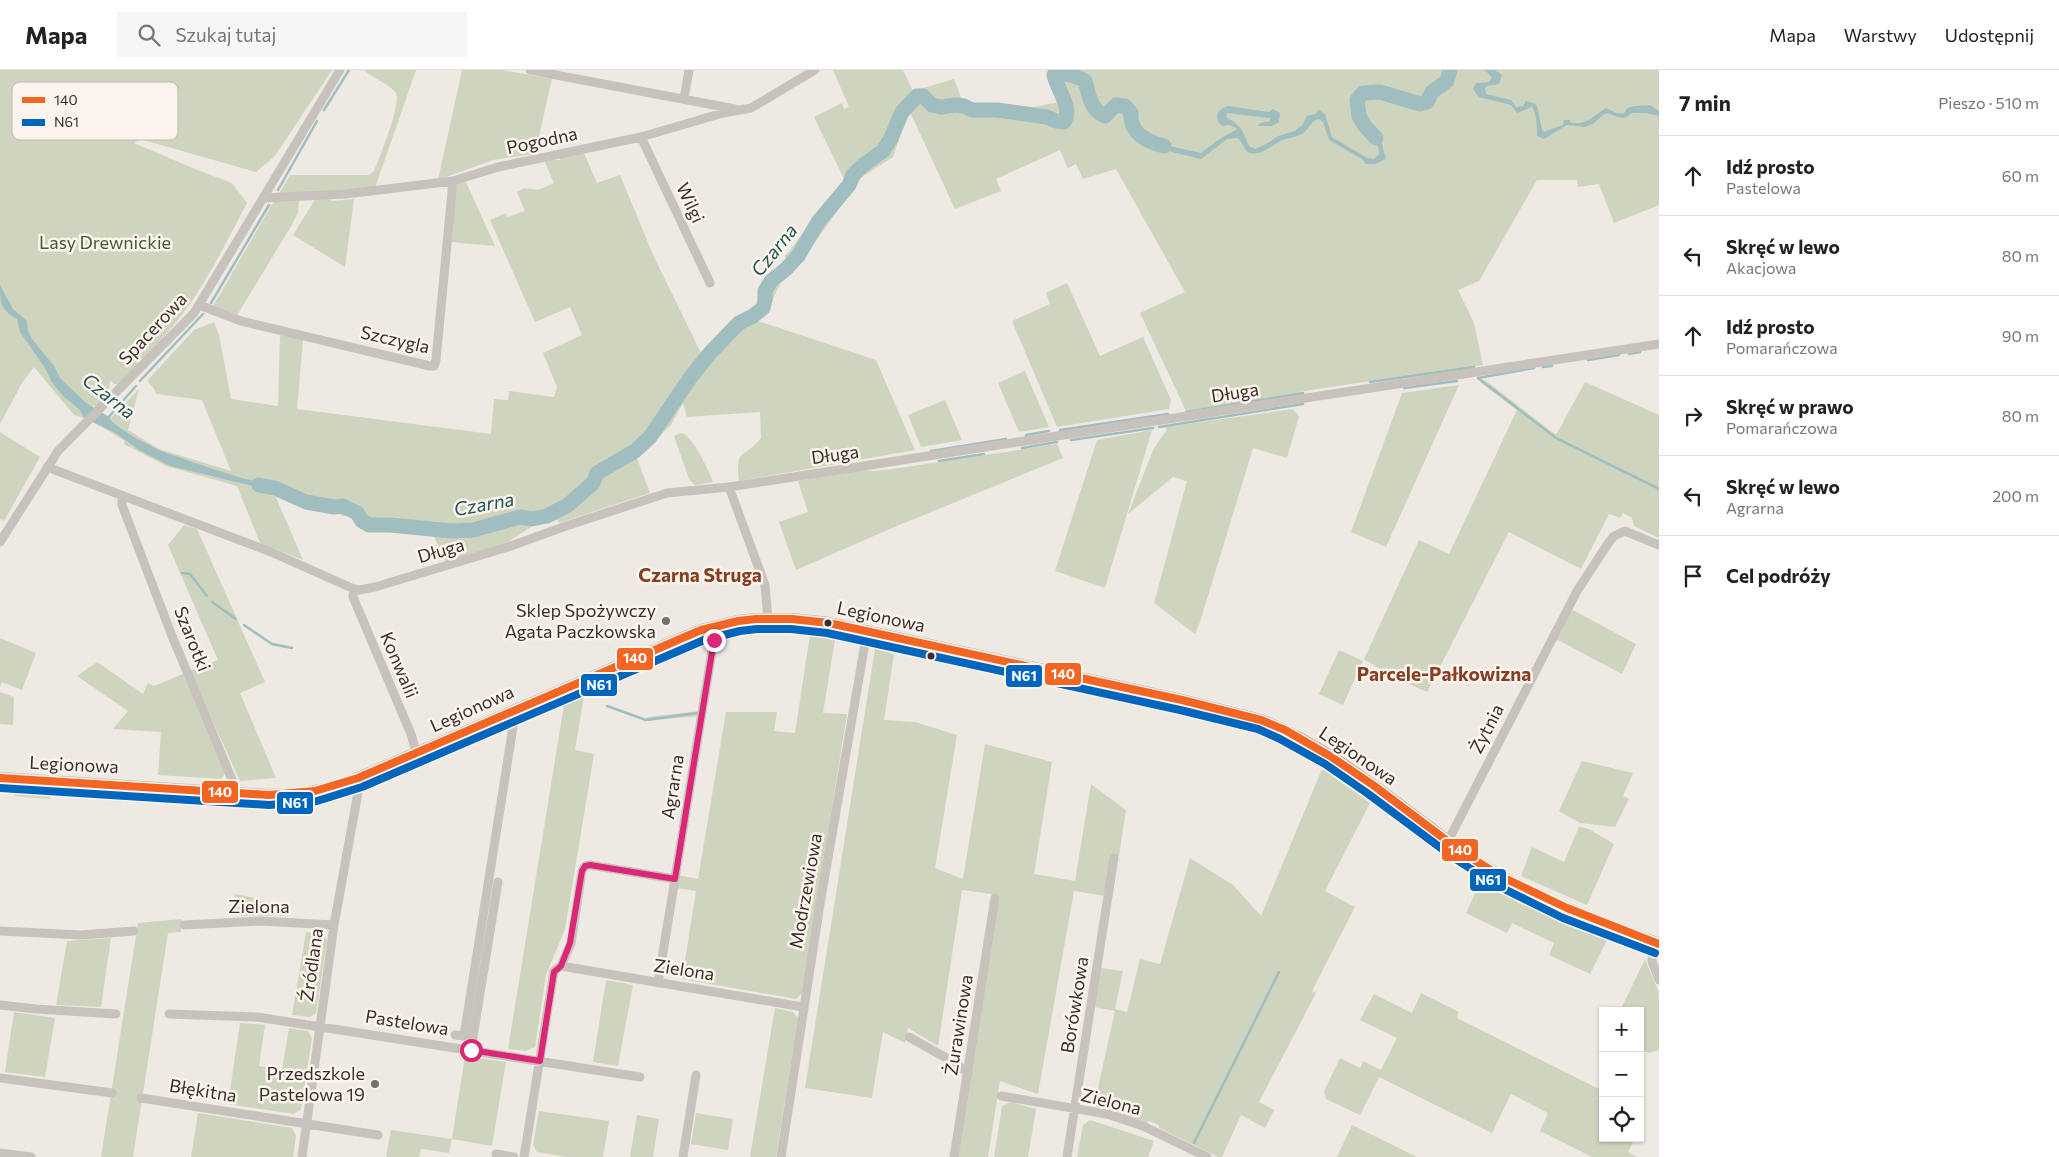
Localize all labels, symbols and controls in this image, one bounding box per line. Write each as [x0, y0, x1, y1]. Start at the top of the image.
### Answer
search box [117, 12, 467, 57]
text: Mapa [25, 20, 87, 49]
icon: search [135, 21, 163, 49]
text: Szukaj tutaj [175, 23, 276, 46]
text: Mapa [1769, 24, 1816, 46]
text: Warstwy [1844, 24, 1917, 46]
text: Udostępnij [1945, 24, 2034, 46]
legend [12, 82, 178, 140]
text: 7 min [1679, 90, 1731, 115]
text: 140 [54, 91, 78, 108]
text: Pieszo · 510 m [1938, 93, 2039, 112]
text: N61 [54, 113, 79, 130]
street label: Pogodna [504, 122, 579, 158]
text: Idź prosto [1726, 155, 1815, 178]
icon: ahead [1679, 162, 1707, 190]
text: 60 m [2002, 166, 2039, 185]
text: Pastelowa [1726, 178, 1801, 197]
street label: Wilgi [672, 179, 710, 226]
water label: Czarna [746, 219, 802, 281]
park label: Lasy Drewnickie [39, 231, 171, 253]
text: Skręć w lewo [1726, 235, 1840, 258]
icon: left [1679, 242, 1707, 270]
text: 80 m [2002, 246, 2039, 265]
text: Akacjowa [1726, 258, 1796, 277]
street label: Spacerowa [114, 288, 191, 369]
text: Idź prosto [1726, 315, 1815, 338]
street label: Szczygla [359, 320, 432, 358]
icon: ahead [1679, 322, 1707, 350]
text: 90 m [2002, 326, 2039, 345]
text: Pomarańczowa [1726, 338, 1838, 357]
water label: Czarna [78, 368, 140, 423]
street label: Długa [1210, 377, 1260, 407]
text: Skręć w prawo [1726, 395, 1854, 418]
icon: right [1679, 402, 1707, 430]
text: 80 m [2002, 406, 2039, 425]
text: Pomarańczowa [1726, 418, 1838, 437]
street label: Długa [810, 440, 860, 468]
text: Skręć w lewo [1726, 475, 1840, 498]
icon: left [1679, 482, 1707, 510]
text: 200 m [1992, 486, 2039, 505]
water label: Czarna [452, 487, 516, 520]
text: Agrarna [1726, 498, 1784, 517]
street label: Długa [415, 533, 467, 567]
icon: arrive [1679, 562, 1707, 590]
district label: Czarna Struga [638, 563, 762, 586]
text: Cel podróży [1726, 564, 1831, 587]
street label: Legionowa [835, 596, 927, 636]
place label: Sklep Spożywczy Agata Paczkowska [505, 599, 656, 642]
street label: Szarotki [170, 603, 216, 674]
marker: Sklep Spożywczy Agata Paczkowska [660, 615, 672, 627]
unlabelled marker [823, 618, 833, 628]
street label: Konwalii [376, 628, 424, 701]
route end [703, 629, 726, 652]
line badge: 140 [616, 647, 654, 671]
text: 140 [623, 649, 647, 666]
unlabelled marker [926, 651, 936, 661]
line badge: 140 [1044, 662, 1082, 686]
district label: Parcele-Pałkowizna [1357, 662, 1531, 685]
line badge: N61 [1005, 664, 1043, 688]
text: 140 [1051, 665, 1075, 682]
text: N61 [1011, 667, 1037, 684]
line badge: N61 [580, 673, 618, 697]
text: N61 [586, 676, 612, 693]
street label: Legionowa [426, 680, 517, 736]
street label: Żytnia [1464, 700, 1508, 757]
street label: Legionowa [1315, 721, 1402, 789]
street label: Legionowa [29, 751, 119, 777]
street label: Agrarna [656, 753, 688, 821]
line badge: 140 [201, 780, 239, 804]
text: 140 [208, 783, 232, 800]
line badge: N61 [276, 791, 314, 815]
text: N61 [282, 794, 308, 811]
street label: Modrzewiowa [784, 831, 826, 950]
line badge: 140 [1441, 838, 1479, 862]
text: 140 [1448, 841, 1472, 858]
line badge: N61 [1469, 868, 1507, 892]
text: N61 [1475, 871, 1501, 888]
street label: Zielona [228, 895, 290, 917]
street label: Źródlana [295, 927, 327, 1003]
street label: Zielona [652, 953, 716, 985]
street label: Borówkowa [1056, 955, 1093, 1055]
street label: Żurawinowa [939, 973, 977, 1077]
street label: Pastelowa [364, 1005, 450, 1039]
map controls [1599, 1007, 1644, 1142]
button: + [1599, 1007, 1644, 1052]
route start [460, 1039, 483, 1062]
button: − [1599, 1052, 1644, 1097]
place label: Przedszkole Pastelowa 19 [259, 1062, 365, 1105]
street label: Błękitna [168, 1074, 238, 1106]
marker: Przedszkole Pastelowa 19 [369, 1078, 381, 1090]
street label: Zielona [1079, 1083, 1144, 1119]
button: locate [1599, 1097, 1644, 1142]

